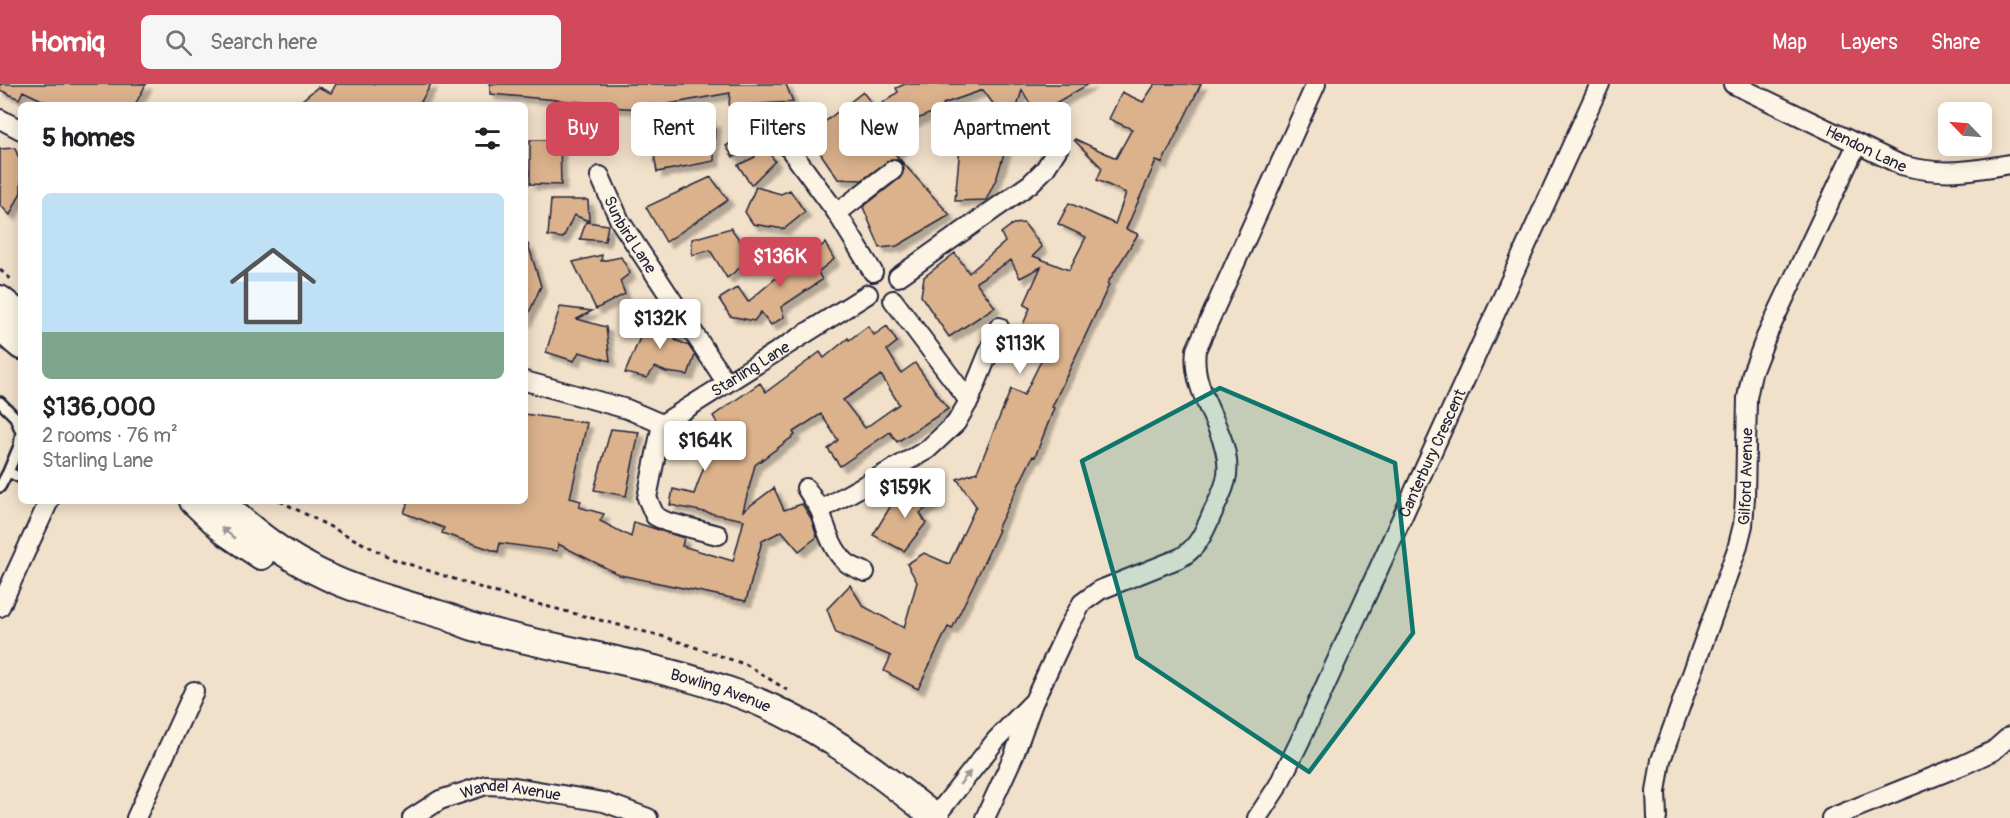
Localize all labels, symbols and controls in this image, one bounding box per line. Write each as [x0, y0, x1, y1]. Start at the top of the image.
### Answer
search box [141, 15, 561, 69]
text: Homiq [30, 25, 105, 60]
icon: search [162, 26, 195, 59]
text: Search here [210, 28, 317, 56]
text: Map [1772, 29, 1807, 56]
text: Layers [1840, 29, 1898, 56]
text: Share [1931, 29, 1980, 56]
chip: Buy [546, 102, 619, 156]
chip: Rent [631, 102, 716, 156]
chip: Filters [728, 102, 827, 156]
chip: New [839, 102, 919, 156]
chip: Apartment [931, 102, 1071, 156]
north arrow [1938, 102, 1992, 156]
map controls [1938, 102, 1992, 156]
street label: Hendon Lane [1822, 121, 1909, 177]
text: 5 homes [42, 122, 135, 154]
icon: filters [471, 122, 504, 155]
street label: Sunbird Lane [599, 193, 661, 277]
icon: home [219, 232, 327, 340]
pin: $136K [738, 237, 822, 288]
text: $136K [753, 244, 807, 269]
pin: $132K [618, 299, 702, 350]
text: $132K [633, 306, 687, 331]
pin: $113K [978, 324, 1062, 375]
text: $113K [995, 331, 1045, 356]
street label: Starling Lane [708, 337, 794, 401]
street label: Canterbury Crescent [1394, 385, 1471, 521]
text: $136,000 [42, 391, 156, 423]
pin: $164K [663, 421, 747, 472]
text: 2 rooms · 76 m² [42, 423, 178, 448]
text: $164K [678, 428, 732, 453]
street label: Gilford Avenue [1734, 428, 1757, 526]
text: Starling Lane [42, 448, 153, 473]
pin: $159K [863, 468, 947, 519]
text: $159K [879, 475, 931, 500]
one-way arrow [220, 527, 236, 540]
street label: Bowling Avenue [668, 664, 774, 717]
one-way arrow [958, 770, 971, 786]
street label: Wandel Avenue [458, 776, 562, 806]

